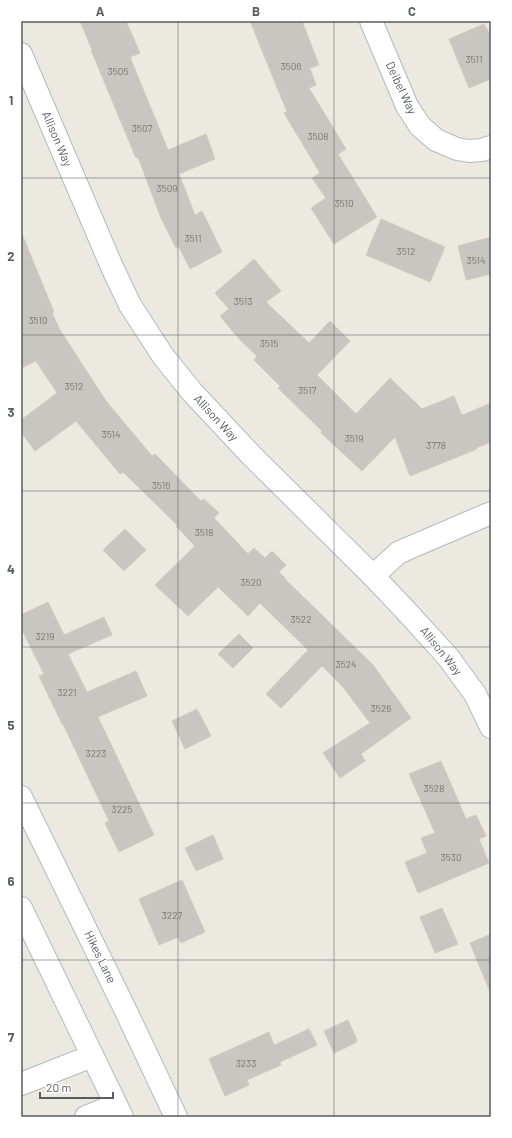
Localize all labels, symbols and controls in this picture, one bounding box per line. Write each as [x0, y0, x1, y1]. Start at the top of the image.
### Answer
text: A [96, 3, 105, 19]
text: B [252, 3, 260, 19]
text: C [408, 3, 416, 19]
house number: 3511 [465, 53, 483, 65]
street label: Deibel Way [384, 59, 420, 117]
house number: 3506 [280, 60, 302, 72]
house number: 3505 [107, 65, 129, 77]
text: 1 [9, 92, 13, 108]
street label: Allison Way [40, 109, 76, 169]
house number: 3507 [132, 122, 153, 134]
house number: 3508 [307, 130, 329, 142]
house number: 3509 [156, 182, 178, 194]
house number: 3510 [334, 197, 354, 209]
house number: 3511 [184, 232, 202, 244]
house number: 3512 [397, 245, 415, 257]
text: 2 [7, 248, 15, 264]
house number: 3514 [466, 254, 486, 266]
house number: 3513 [234, 295, 252, 307]
house number: 3510 [28, 314, 48, 326]
house number: 3515 [260, 337, 278, 349]
house number: 3512 [65, 380, 83, 392]
house number: 3517 [298, 384, 316, 396]
street label: Allison Way [192, 391, 242, 444]
text: 3 [7, 404, 15, 420]
house number: 3514 [101, 428, 121, 440]
house number: 3519 [345, 432, 363, 444]
house number: 3778 [426, 439, 446, 451]
house number: 3516 [152, 479, 170, 491]
house number: 3518 [195, 526, 213, 538]
text: 4 [7, 561, 15, 577]
house number: 3520 [240, 576, 262, 588]
house number: 3522 [290, 613, 312, 625]
street label: Allison Way [418, 623, 466, 678]
house number: 3219 [35, 630, 55, 642]
house number: 3524 [335, 658, 357, 670]
house number: 3221 [57, 686, 77, 698]
house number: 3526 [371, 702, 391, 714]
text: 5 [7, 717, 15, 733]
house number: 3223 [86, 747, 106, 759]
house number: 3528 [424, 782, 444, 794]
house number: 3225 [111, 803, 133, 815]
house number: 3530 [440, 851, 462, 863]
text: 6 [8, 873, 15, 889]
house number: 3227 [162, 909, 183, 921]
street label: Hikes Lane [82, 928, 120, 985]
text: 7 [8, 1029, 15, 1045]
house number: 3233 [236, 1057, 256, 1069]
scale bar [40, 1074, 113, 1100]
text: 20 m [46, 1080, 72, 1094]

